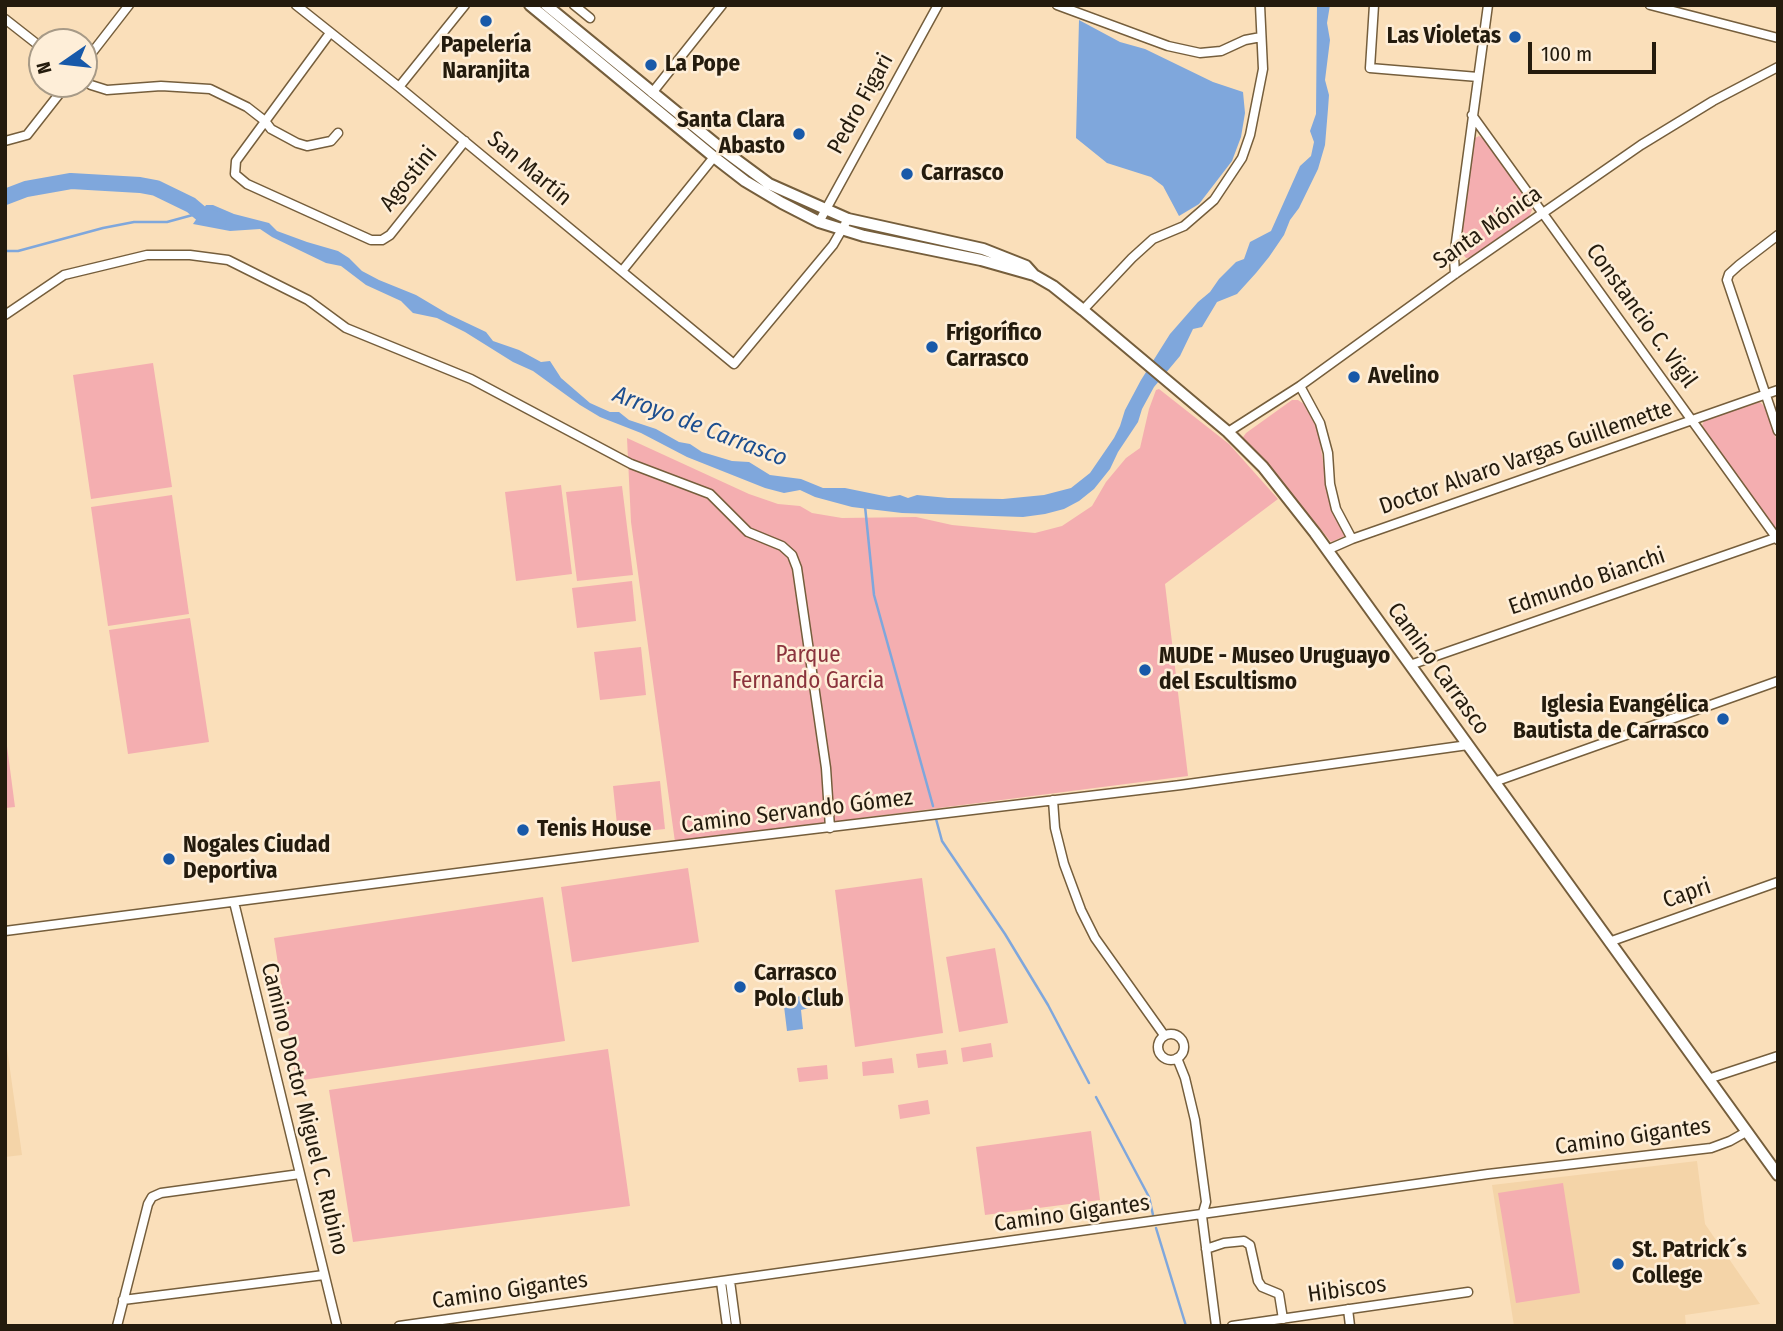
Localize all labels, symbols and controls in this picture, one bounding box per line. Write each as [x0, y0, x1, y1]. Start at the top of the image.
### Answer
marker: Papelería Naranjita [478, 13, 494, 29]
place label: Las Violetas [1387, 23, 1501, 51]
north arrow [28, 28, 98, 98]
scale bar [1531, 28, 1659, 72]
marker: Las Violetas [1507, 29, 1523, 45]
place label: Papelería Naranjita [441, 32, 531, 86]
text: 100 m [1541, 41, 1592, 67]
street label: Pedro Figari [822, 49, 900, 159]
place label: La Pope [665, 51, 740, 79]
marker: La Pope [643, 57, 659, 73]
text: N [32, 59, 57, 76]
place label: Santa Clara Abasto [677, 107, 785, 161]
street label: San Martín [481, 126, 577, 212]
marker: Santa Clara Abasto [791, 126, 807, 142]
street label: Agostini [374, 141, 444, 217]
place label: Carrasco [921, 160, 1004, 188]
marker: Carrasco [899, 166, 915, 182]
street label: Santa Mónica [1428, 181, 1548, 275]
street label: Constancio C. Vigil [1579, 239, 1703, 393]
place label: Frigorífico Carrasco [946, 320, 1042, 374]
marker: Frigorífico Carrasco [924, 339, 940, 355]
place label: Avelino [1368, 363, 1439, 391]
marker: Avelino [1346, 369, 1362, 385]
water label: Arroyo de Carrasco [609, 381, 791, 473]
street label: Doctor Alvaro Vargas Guillemette [1376, 395, 1676, 521]
street label: Edmundo Bianchi [1505, 542, 1669, 622]
street label: Camino Carrasco [1381, 598, 1495, 740]
park label: Parque Fernando Garcia [732, 642, 884, 696]
place label: MUDE - Museo Uruguayo del Escultismo [1159, 643, 1390, 697]
marker: MUDE - Museo Uruguayo del Escultismo [1137, 662, 1153, 678]
place label: Iglesia Evangélica Bautista de Carrasco [1513, 692, 1709, 746]
marker: Iglesia Evangélica Bautista de Carrasco [1715, 711, 1731, 727]
street label: Camino Servando Gómez [680, 784, 914, 840]
place label: Tenis House [537, 816, 651, 844]
marker: Tenis House [515, 822, 531, 838]
place label: Nogales Ciudad Deportiva [183, 832, 330, 886]
marker: Nogales Ciudad Deportiva [161, 851, 177, 867]
street label: Capri [1659, 873, 1715, 915]
street label: Camino Doctor Miguel C. Rubino [254, 960, 354, 1258]
place label: Carrasco Polo Club [754, 960, 844, 1014]
marker: Carrasco Polo Club [732, 979, 748, 995]
street label: Camino Gigantes [1553, 1112, 1713, 1162]
street label: Camino Gigantes [992, 1189, 1152, 1239]
place label: St. Patrick´s College [1632, 1237, 1747, 1291]
marker: St. Patrick´s College [1610, 1256, 1626, 1272]
street label: Camino Gigantes [430, 1266, 590, 1316]
street label: Hibiscos [1306, 1271, 1388, 1309]

